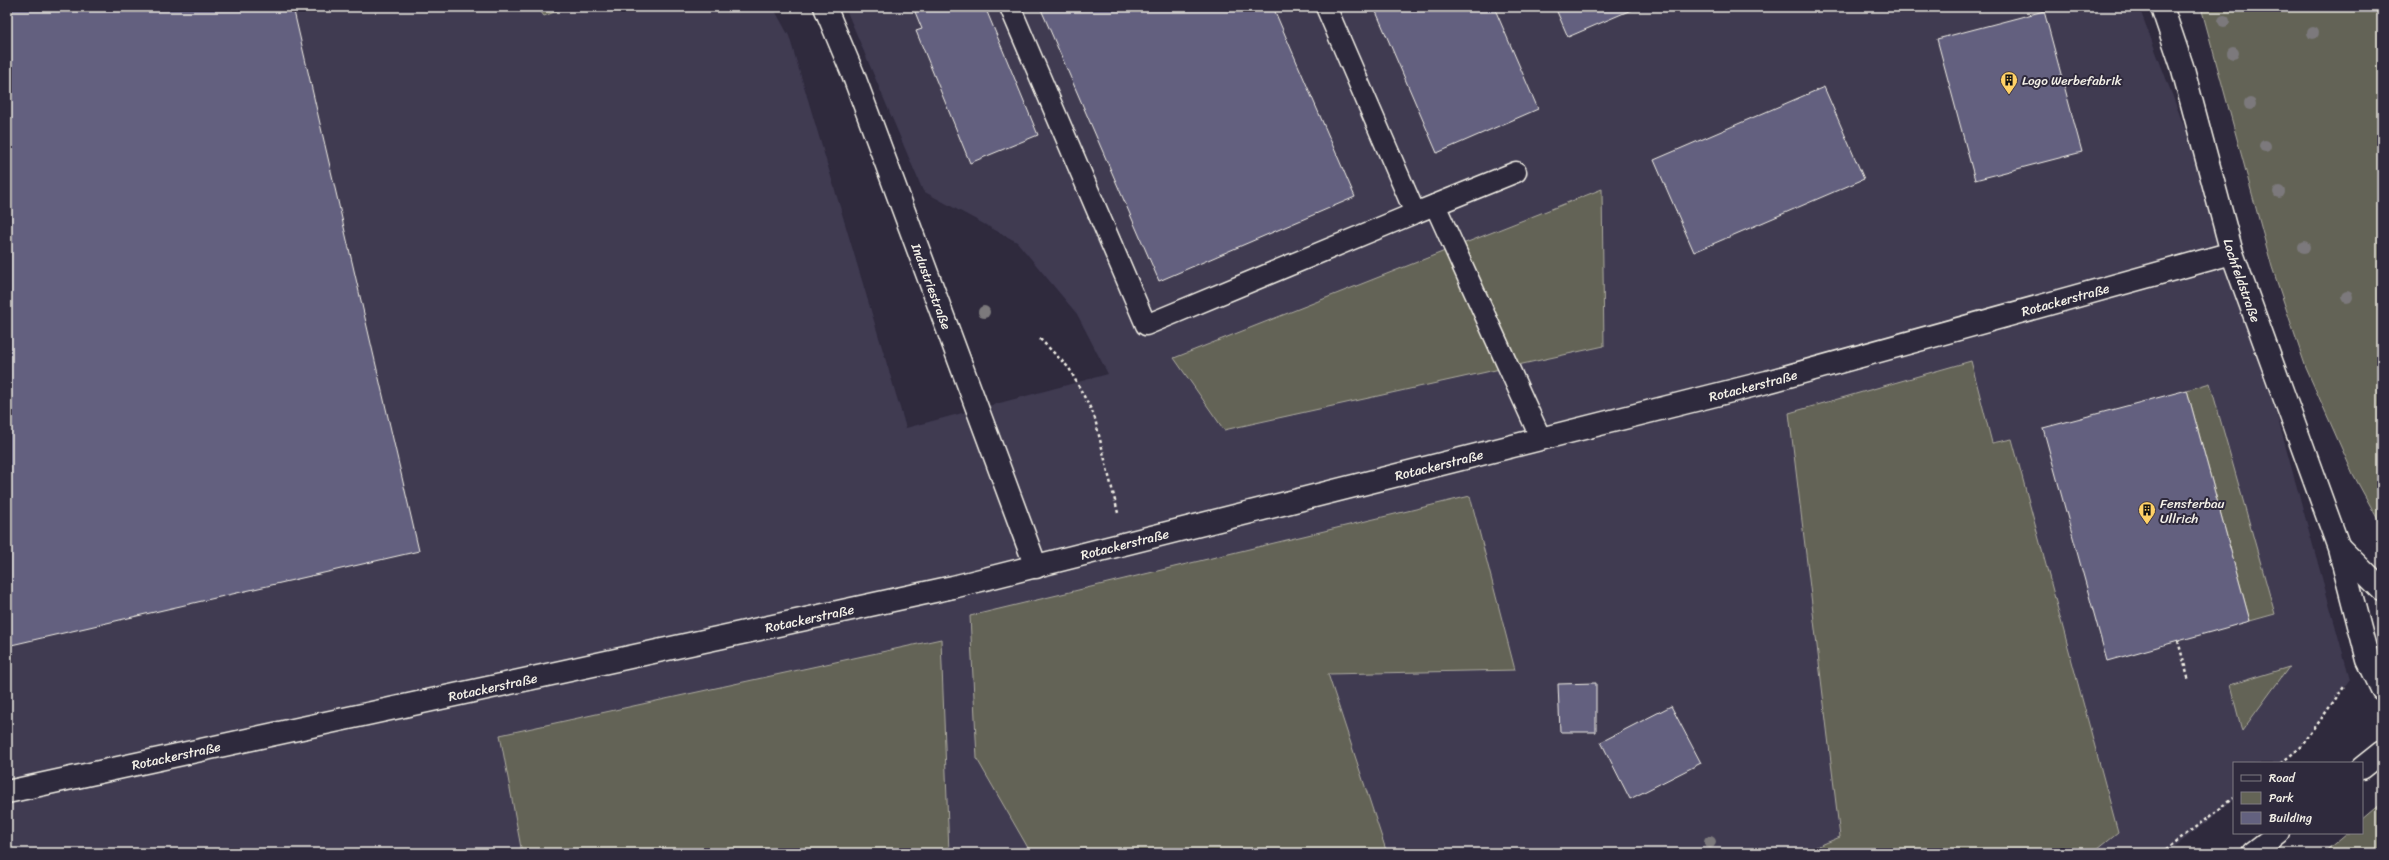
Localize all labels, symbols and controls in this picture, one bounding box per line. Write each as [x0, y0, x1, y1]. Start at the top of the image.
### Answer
place label: Logo Werbefabrik [2022, 69, 2122, 92]
building icon: Logo Werbefabrik [1999, 70, 2019, 95]
street label: Lochfeldstraße [2217, 236, 2267, 326]
street label: Industriestraße [904, 239, 958, 333]
street label: Rotackerstraße [2019, 276, 2112, 323]
street label: Rotackerstraße [1706, 363, 1800, 408]
street label: Rotackerstraße [1392, 443, 1486, 487]
place label: Fensterbau Ullrich [2160, 492, 2224, 530]
building icon: Fensterbau Ullrich [2137, 500, 2157, 525]
street label: Rotackerstraße [1078, 522, 1172, 566]
street label: Rotackerstraße [763, 598, 856, 639]
street label: Rotackerstraße [446, 666, 540, 708]
street label: Rotackerstraße [129, 735, 223, 777]
legend [2233, 762, 2363, 834]
text: Road [2269, 767, 2296, 789]
text: Park [2269, 787, 2294, 809]
text: Building [2269, 807, 2312, 829]

